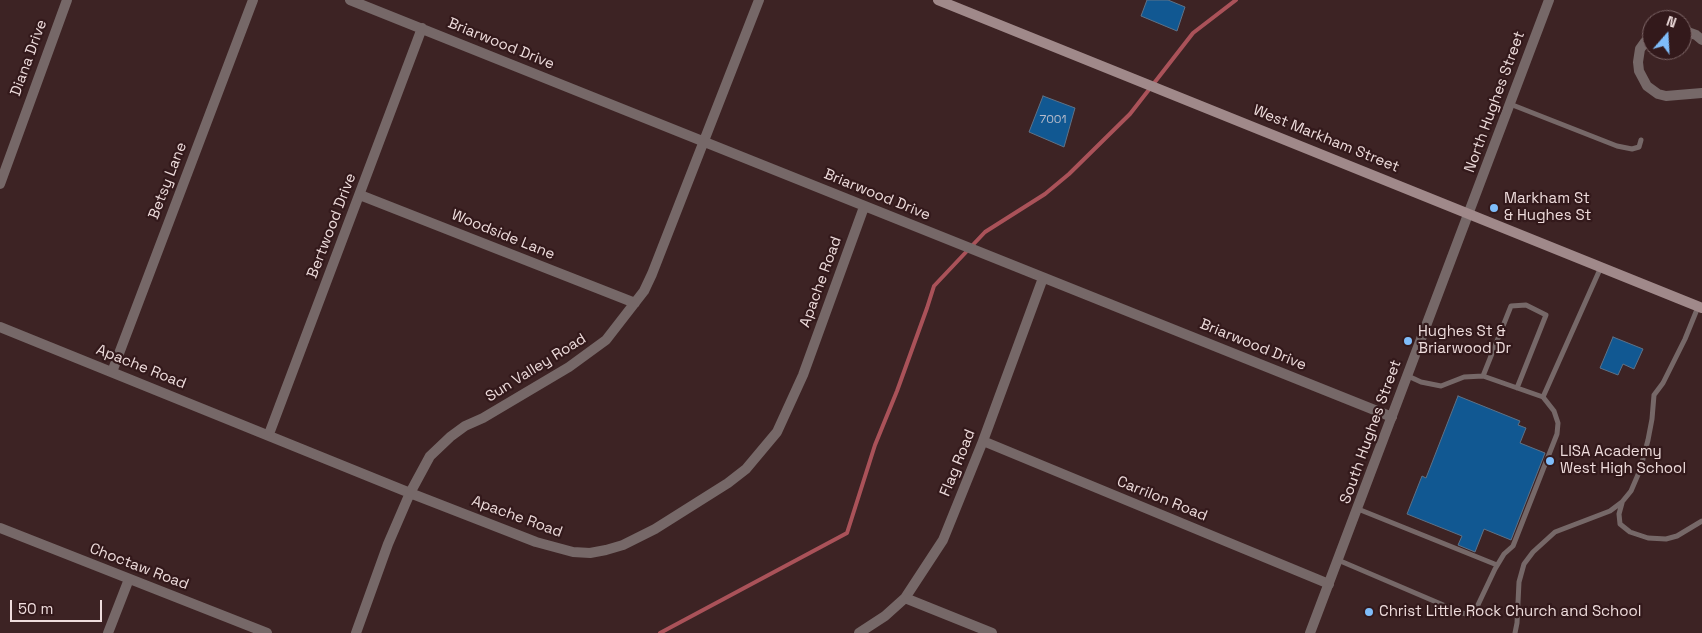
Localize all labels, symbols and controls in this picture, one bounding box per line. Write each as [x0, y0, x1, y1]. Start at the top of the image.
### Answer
north arrow [1642, 10, 1692, 60]
text: N [1664, 12, 1679, 32]
street label: Briarwood Drive [445, 14, 557, 74]
street label: Diana Drive [7, 17, 51, 99]
street label: North Hughes Street [1461, 29, 1529, 175]
street label: West Markham Street [1250, 101, 1402, 177]
house number: 7001 [1039, 113, 1067, 127]
street label: Betsy Lane [145, 140, 191, 222]
street label: Briarwood Drive [821, 165, 933, 225]
street label: Bertwood Drive [304, 171, 360, 281]
place label: Markham St & Hughes St [1504, 190, 1591, 225]
marker: Markham St & Hughes St [1488, 202, 1500, 214]
street label: Woodside Lane [449, 206, 557, 264]
street label: Apache Road [796, 234, 846, 330]
street label: Briarwood Drive [1197, 315, 1309, 375]
place label: Hughes St & Briarwood Dr [1418, 323, 1511, 358]
street label: Sun Valley Road [483, 330, 589, 406]
marker: Hughes St & Briarwood Dr [1402, 335, 1414, 347]
street label: Apache Road [93, 341, 189, 393]
street label: South Hughes Street [1337, 358, 1405, 506]
street label: Flag Road [936, 427, 980, 499]
place label: LISA Academy West High School [1560, 443, 1686, 478]
marker: LISA Academy West High School [1544, 455, 1556, 467]
street label: Carrilon Road [1114, 473, 1210, 525]
street label: Apache Road [469, 492, 565, 542]
street label: Choctaw Road [87, 540, 191, 594]
scale bar [12, 590, 105, 622]
text: 50 m [18, 599, 53, 618]
place label: Christ Little Rock Church and School [1379, 603, 1641, 621]
marker: Christ Little Rock Church and School [1363, 606, 1375, 618]

